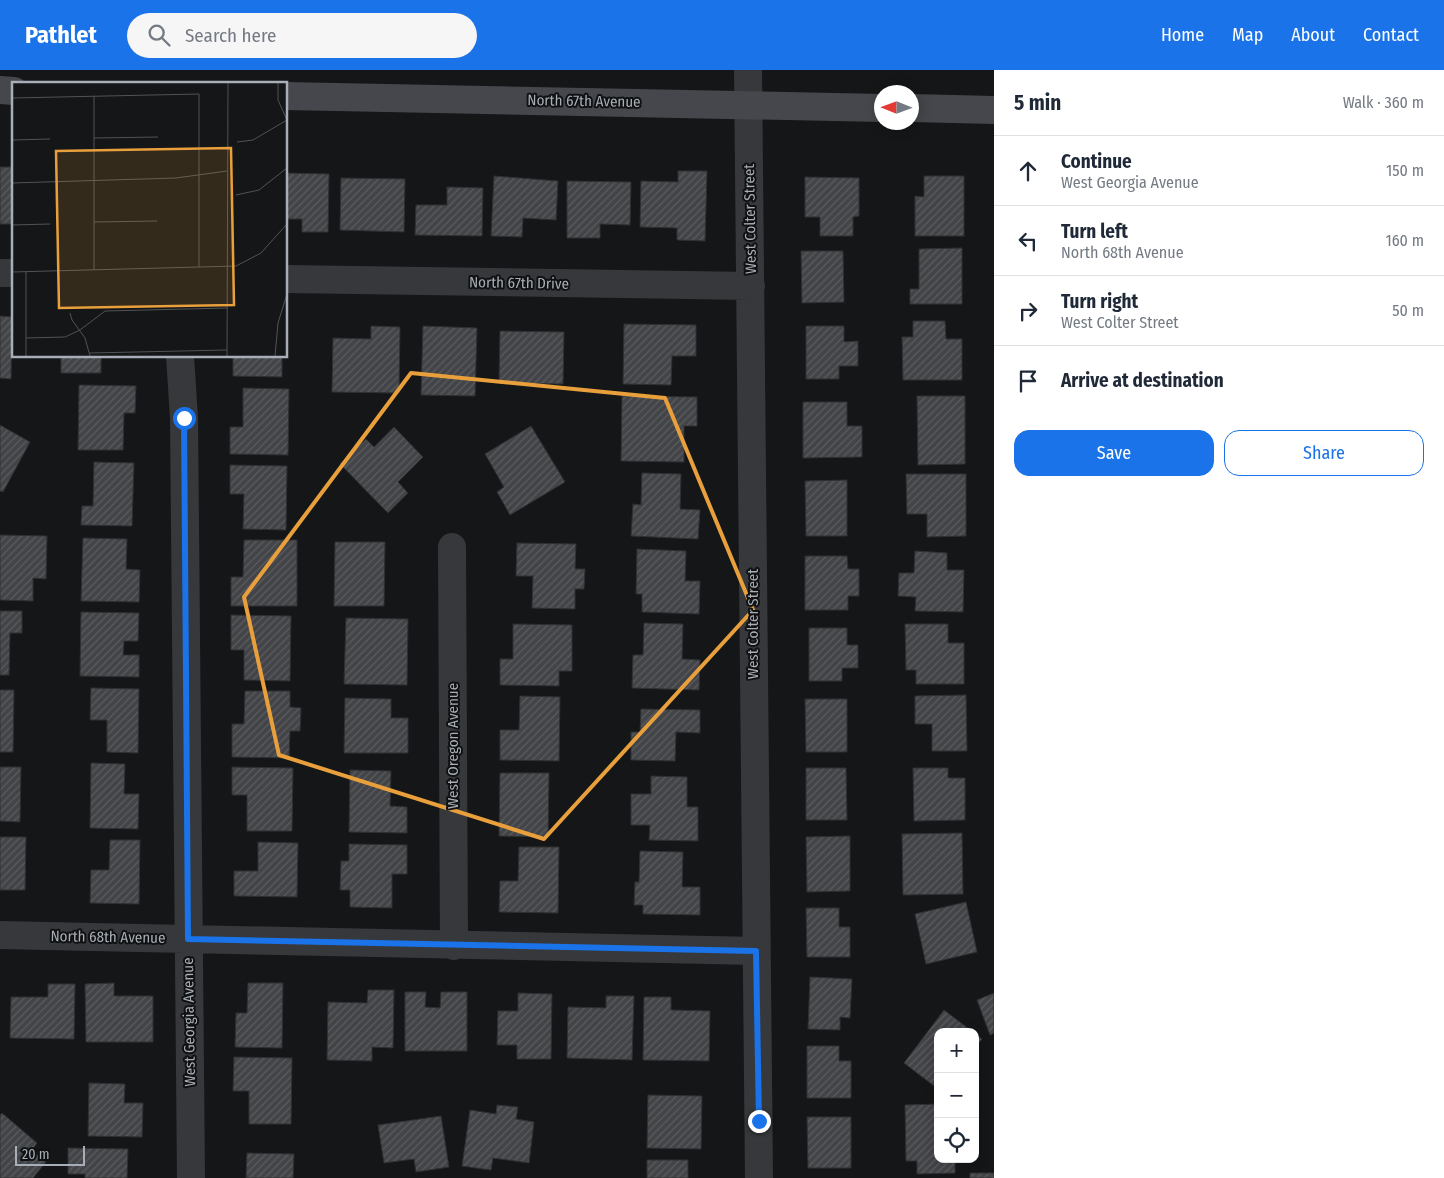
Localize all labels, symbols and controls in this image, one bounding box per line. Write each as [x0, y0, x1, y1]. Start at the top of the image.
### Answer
search box [127, 13, 477, 58]
text: Pathlet [25, 21, 97, 49]
icon: search [145, 21, 173, 49]
text: Search here [185, 24, 276, 47]
text: Home [1161, 24, 1204, 46]
text: Map [1232, 24, 1263, 46]
text: About [1291, 24, 1335, 46]
text: Contact [1363, 24, 1419, 46]
inset map [12, 82, 288, 358]
north arrow [874, 85, 919, 130]
text: 5 min [1014, 90, 1061, 116]
street label: North 67th Avenue [527, 91, 641, 111]
text: Walk · 360 m [1343, 93, 1424, 112]
text: Continue [1061, 150, 1132, 173]
icon: ahead [1014, 157, 1042, 185]
text: 150 m [1386, 161, 1424, 180]
street label: West Colter Street [740, 164, 760, 274]
text: West Georgia Avenue [1061, 173, 1199, 192]
text: Turn left [1061, 220, 1128, 243]
icon: left [1014, 227, 1042, 255]
text: 160 m [1385, 231, 1424, 250]
text: North 68th Avenue [1061, 243, 1184, 262]
street label: North 67th Drive [469, 273, 569, 293]
text: Turn right [1061, 290, 1138, 313]
icon: right [1014, 297, 1042, 325]
text: 50 m [1392, 301, 1424, 320]
text: West Colter Street [1061, 313, 1179, 332]
icon: arrive [1014, 367, 1042, 395]
text: Arrive at destination [1061, 369, 1224, 392]
route start [173, 407, 196, 430]
button: Save [1014, 430, 1214, 476]
button: Share [1224, 430, 1424, 476]
street label: West Colter Street [744, 569, 762, 679]
street label: West Oregon Avenue [444, 683, 462, 809]
street label: North 68th Avenue [50, 927, 166, 947]
street label: West Georgia Avenue [179, 957, 199, 1087]
map controls [934, 1028, 979, 1163]
button: + [934, 1028, 979, 1073]
button: − [934, 1073, 979, 1118]
route end [748, 1110, 771, 1133]
button: locate [934, 1118, 979, 1163]
scale bar [15, 1143, 85, 1166]
text: 20 m [22, 1146, 50, 1163]

